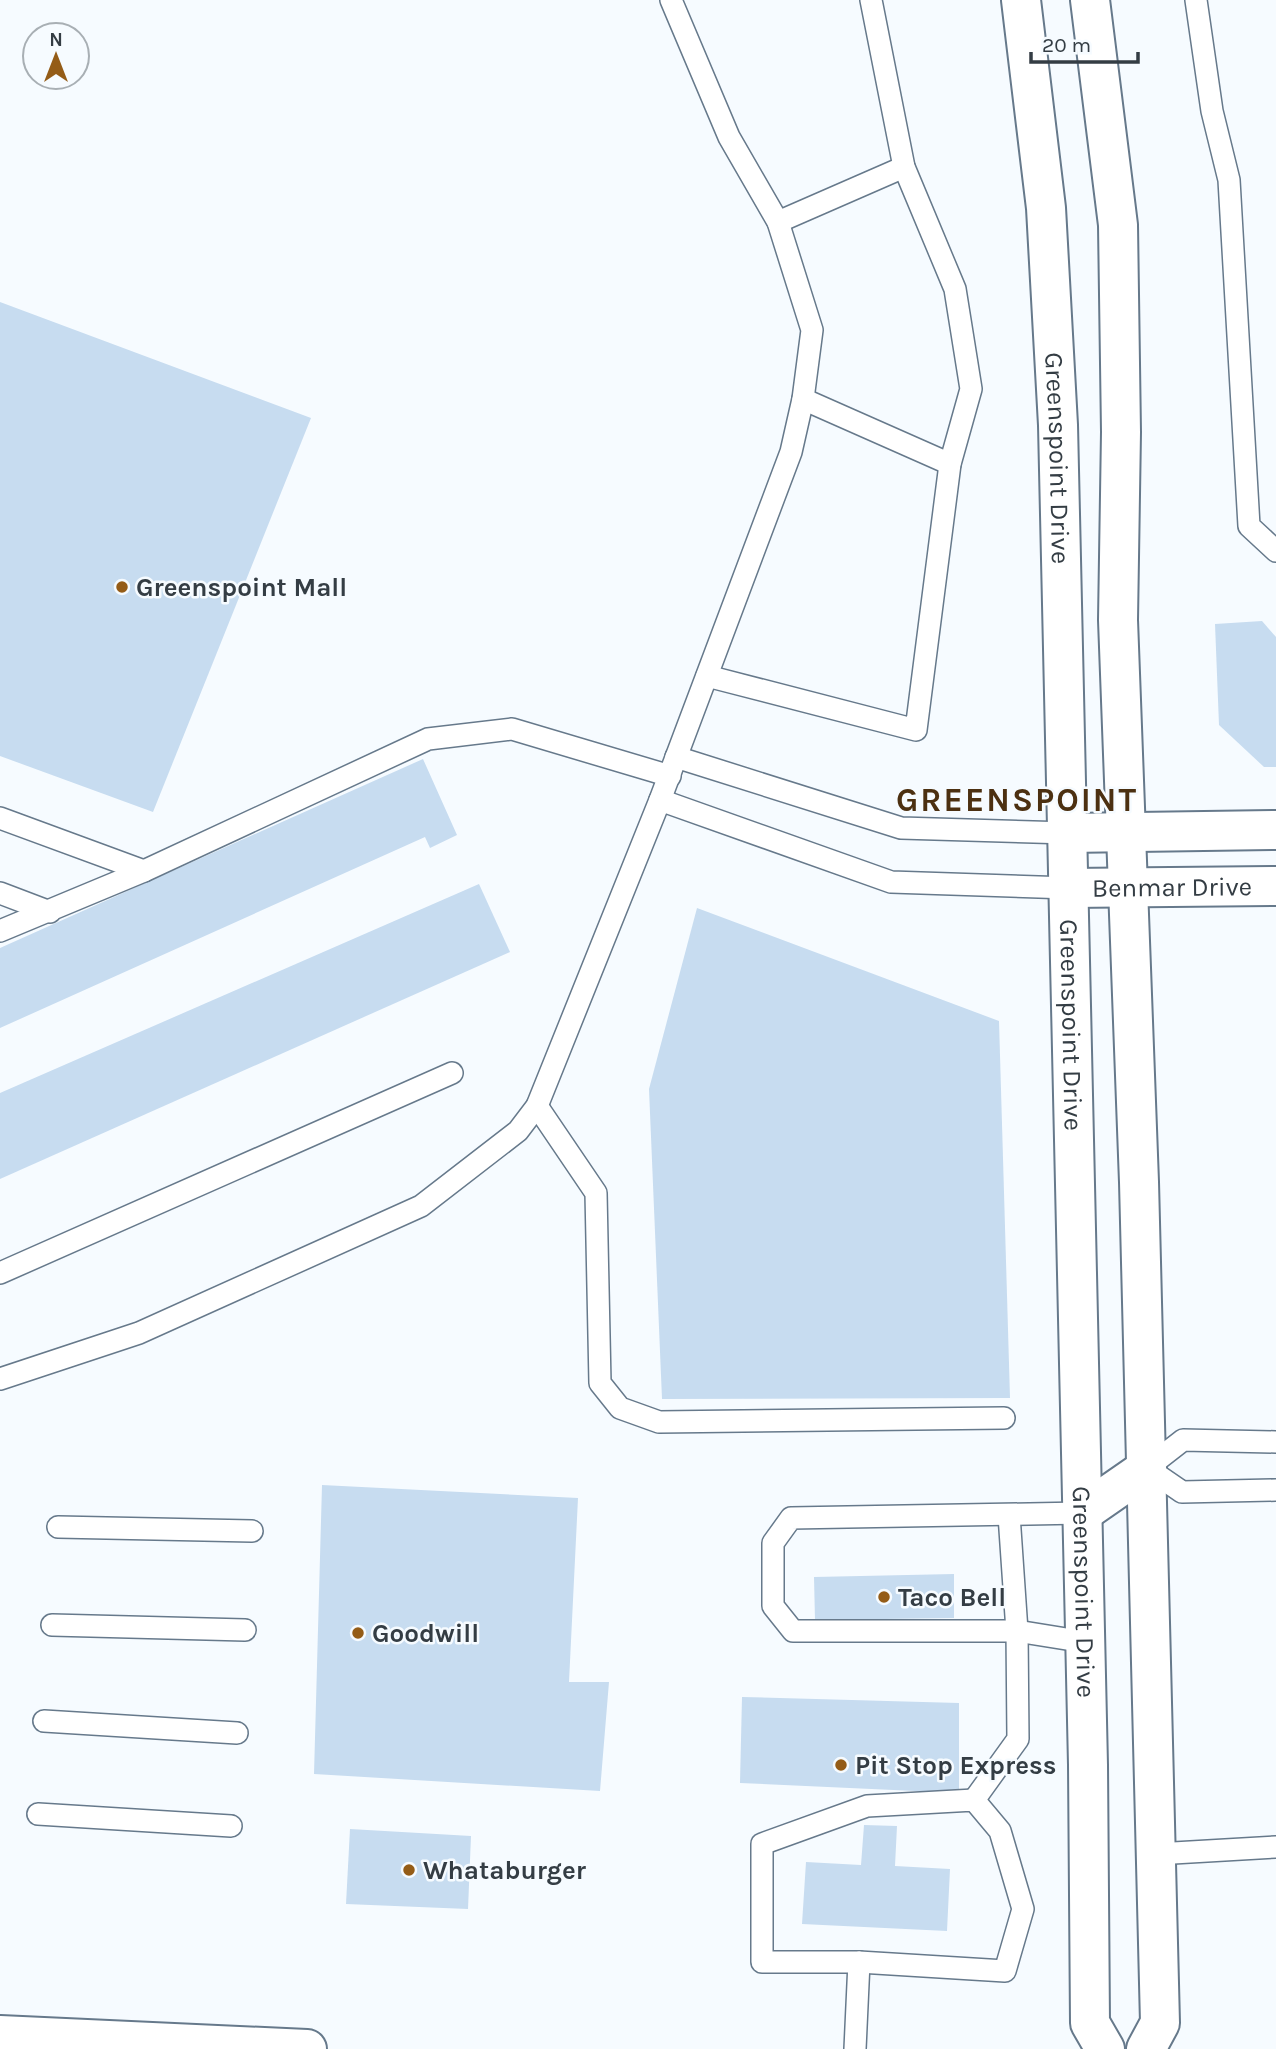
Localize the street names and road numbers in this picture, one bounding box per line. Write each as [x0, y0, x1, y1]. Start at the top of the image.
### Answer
street label: Greenspoint Drive [1039, 351, 1077, 564]
street label: Benmar Drive [1092, 871, 1252, 903]
street label: Greenspoint Drive [1054, 919, 1089, 1131]
street label: Greenspoint Drive [1066, 1486, 1102, 1698]

